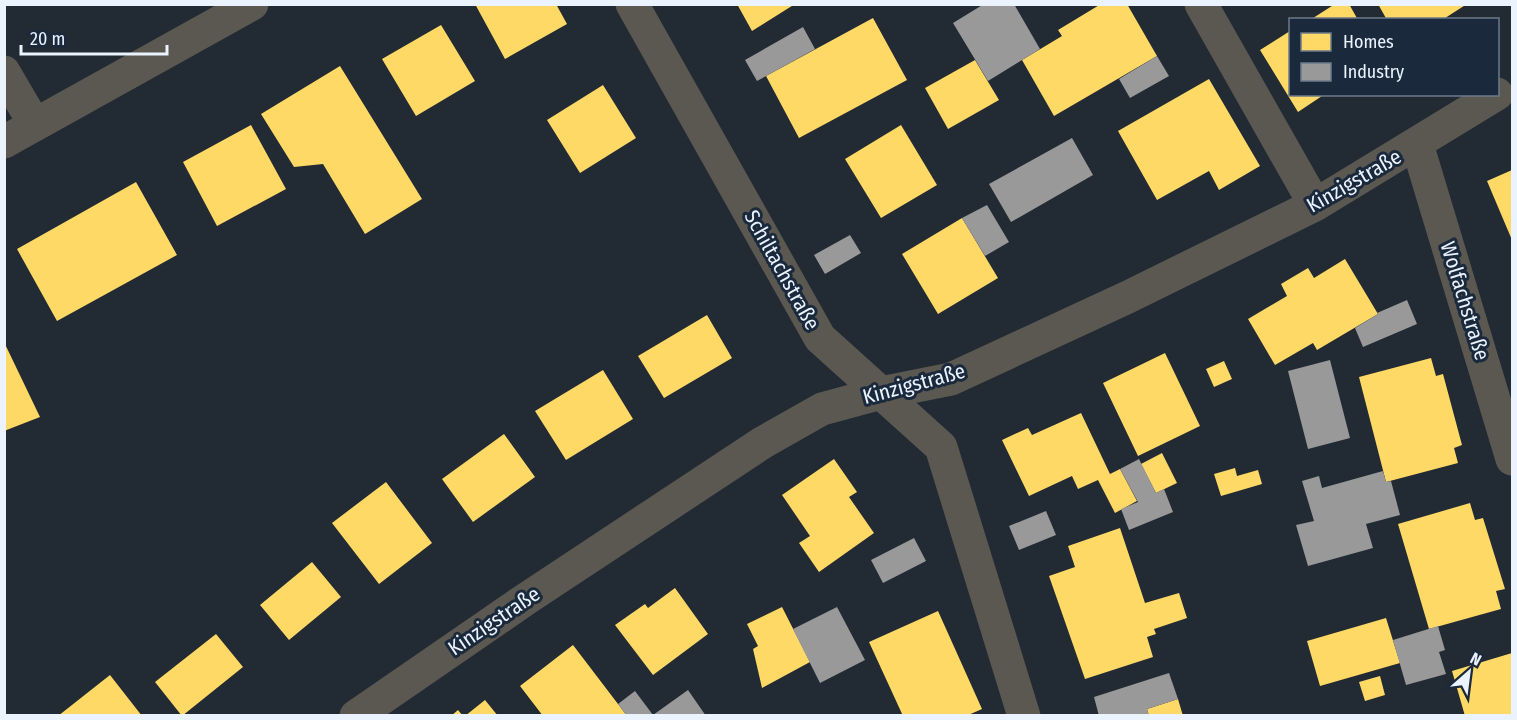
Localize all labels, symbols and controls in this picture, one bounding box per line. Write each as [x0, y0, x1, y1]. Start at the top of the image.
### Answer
scale bar [21, 18, 166, 56]
legend [1289, 18, 1499, 96]
text: 20 m [30, 28, 65, 50]
text: Homes [1343, 31, 1394, 53]
text: Industry [1343, 61, 1404, 83]
street label: Kinzigstraße [1302, 143, 1406, 219]
street label: Schiltachstraße [738, 206, 826, 334]
street label: Wolfachstraße [1435, 238, 1495, 364]
street label: Kinzigstraße [860, 358, 968, 410]
street label: Kinzigstraße [443, 581, 545, 661]
north arrow [1439, 642, 1499, 702]
text: N [1467, 649, 1485, 670]

